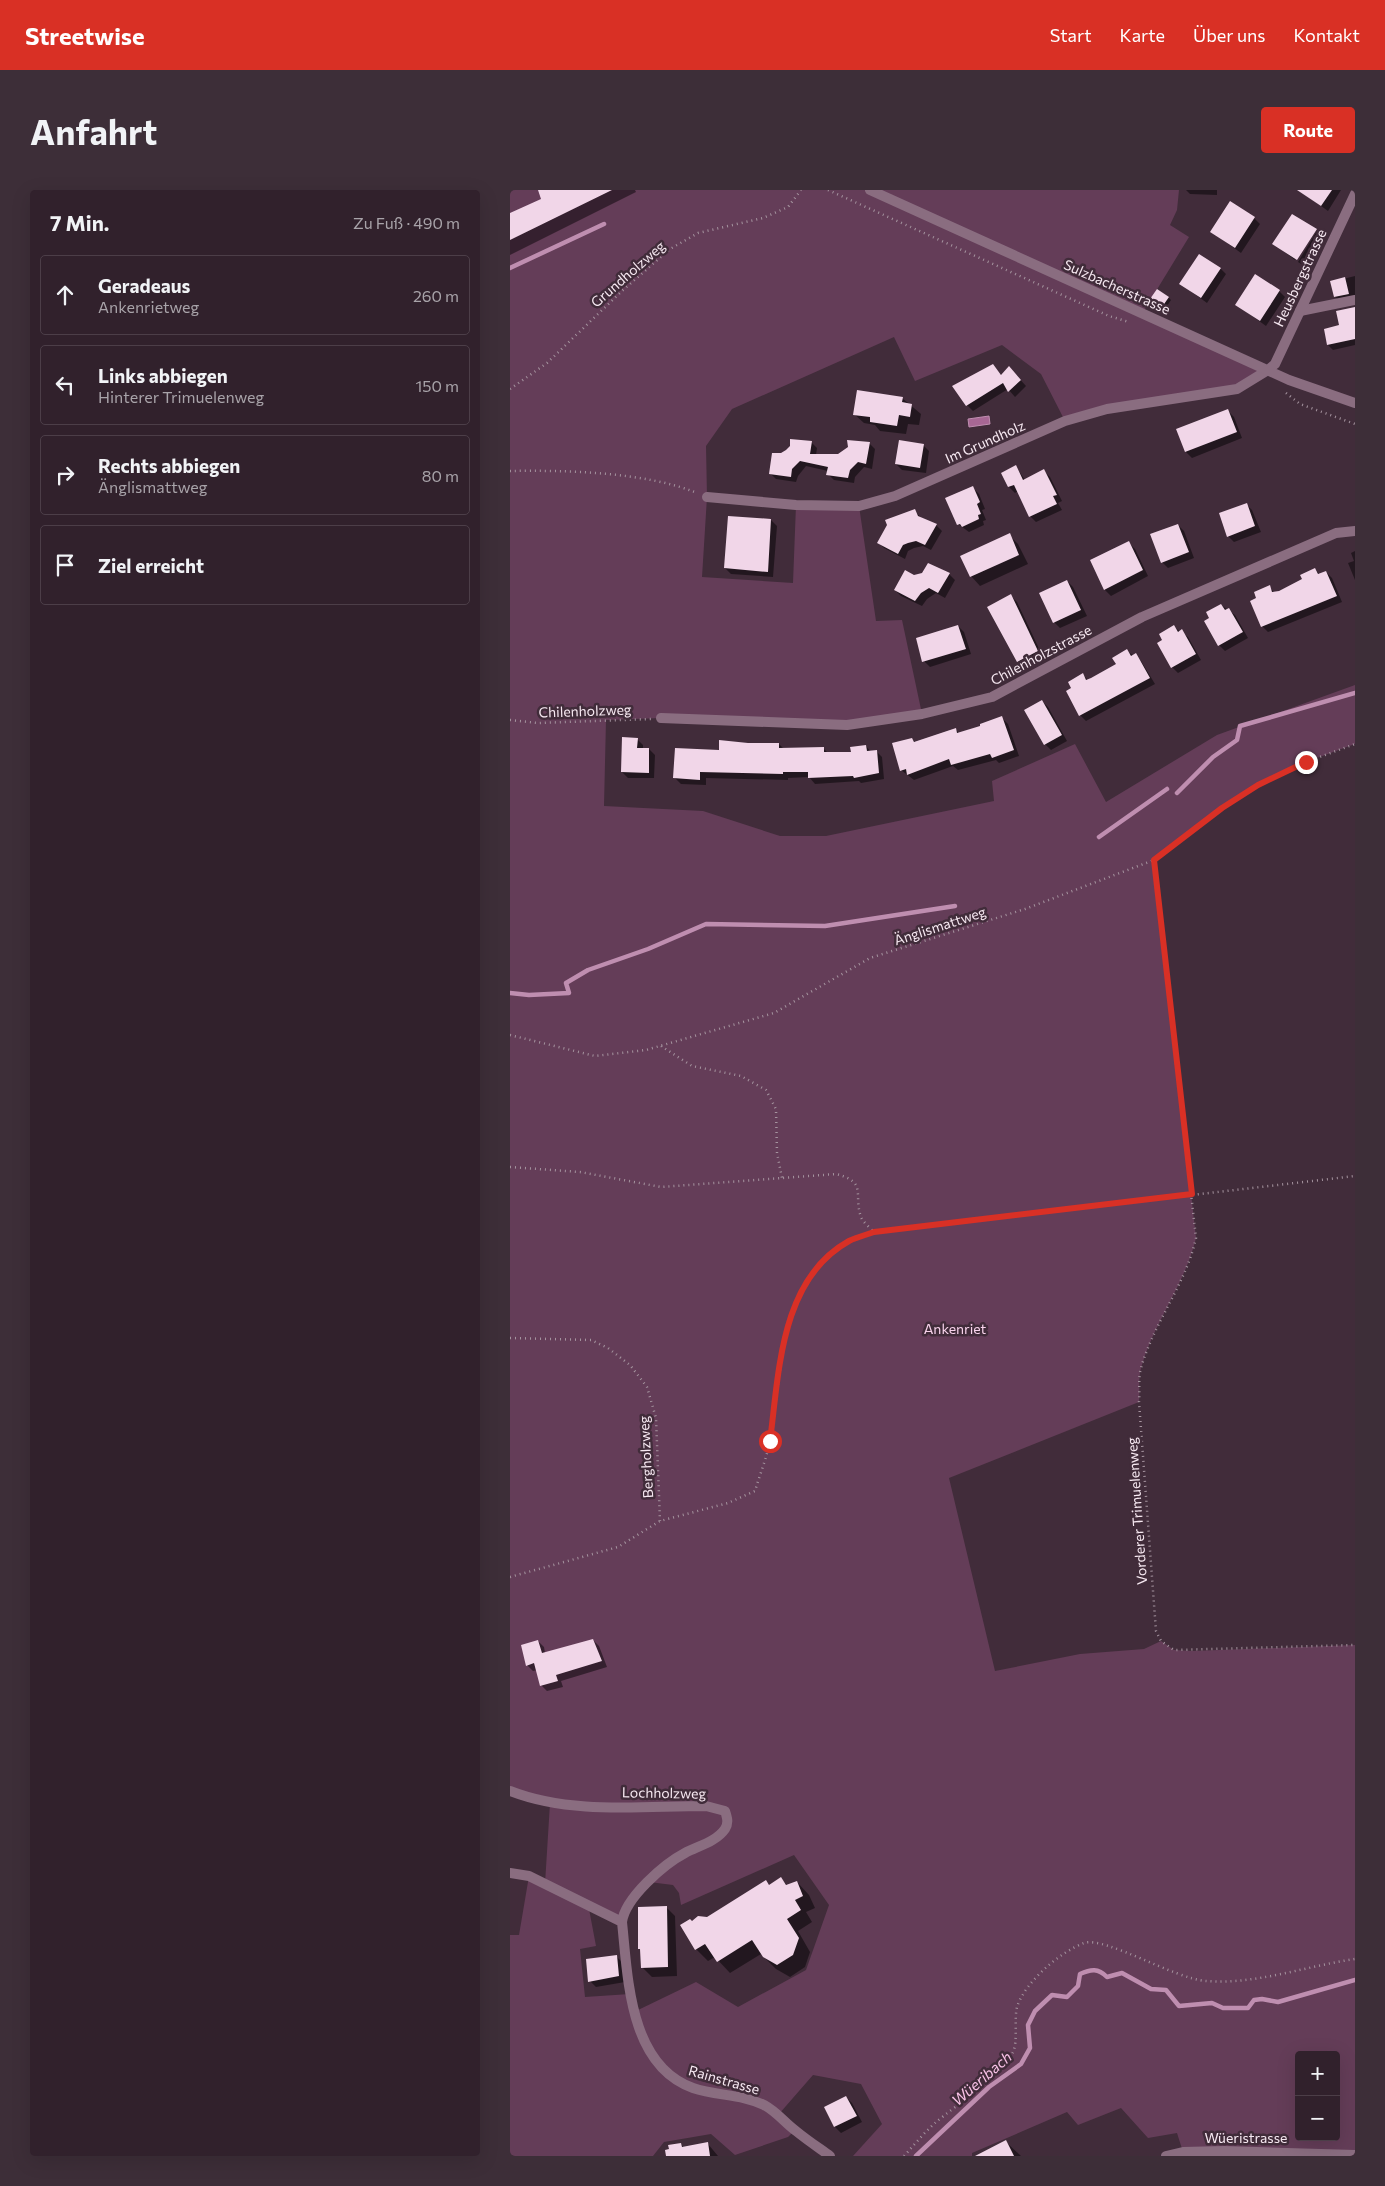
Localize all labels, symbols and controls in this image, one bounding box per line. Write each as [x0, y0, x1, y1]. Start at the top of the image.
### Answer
text: Streetwise [25, 21, 145, 50]
text: Start [1050, 24, 1092, 46]
text: Karte [1120, 24, 1165, 46]
text: Über uns [1193, 24, 1266, 46]
text: Kontakt [1294, 24, 1360, 46]
button: Route [1261, 107, 1355, 153]
text: Anfahrt [30, 109, 157, 152]
text: 7 Min. [50, 210, 109, 235]
text: Zu Fuß · 490 m [353, 213, 460, 232]
street label: Heusbergstrasse [1269, 226, 1330, 329]
street label: Grundholzweg [587, 237, 669, 310]
street label: Sulzbacherstrasse [1061, 255, 1173, 318]
text: Geradeaus [98, 274, 190, 297]
icon: ahead [51, 281, 79, 309]
text: 260 m [413, 286, 459, 305]
text: Ankenrietweg [98, 297, 199, 316]
text: Links abbiegen [98, 364, 228, 387]
icon: left [51, 371, 79, 399]
text: 150 m [416, 376, 459, 395]
text: Hinterer Trimuelenweg [98, 387, 264, 406]
street label: Im Grundholz [942, 416, 1027, 467]
text: Rechts abbiegen [98, 454, 240, 477]
icon: right [51, 461, 79, 489]
text: 80 m [422, 466, 459, 485]
text: Änglismattweg [98, 477, 207, 496]
icon: arrive [51, 551, 79, 579]
text: Ziel erreicht [98, 554, 204, 577]
street label: Chilenholzstrasse [987, 621, 1094, 688]
street label: Chilenholzweg [538, 700, 632, 721]
route end [1295, 751, 1318, 774]
street label: Änglismattweg [892, 903, 988, 948]
park label: Ankenriet [924, 1320, 987, 1337]
street label: Bergholzweg [635, 1415, 656, 1499]
route start [759, 1430, 782, 1453]
street label: Vorderer Trimuelenweg [1123, 1436, 1150, 1585]
street label: Lochholzweg [622, 1783, 707, 1802]
water label: Wüeribach [948, 2047, 1015, 2109]
map controls [1295, 2051, 1340, 2141]
button: + [1295, 2051, 1340, 2096]
street label: Rainstrasse [687, 2061, 762, 2098]
button: − [1295, 2096, 1340, 2141]
street label: Wüeristrasse [1205, 2129, 1287, 2146]

